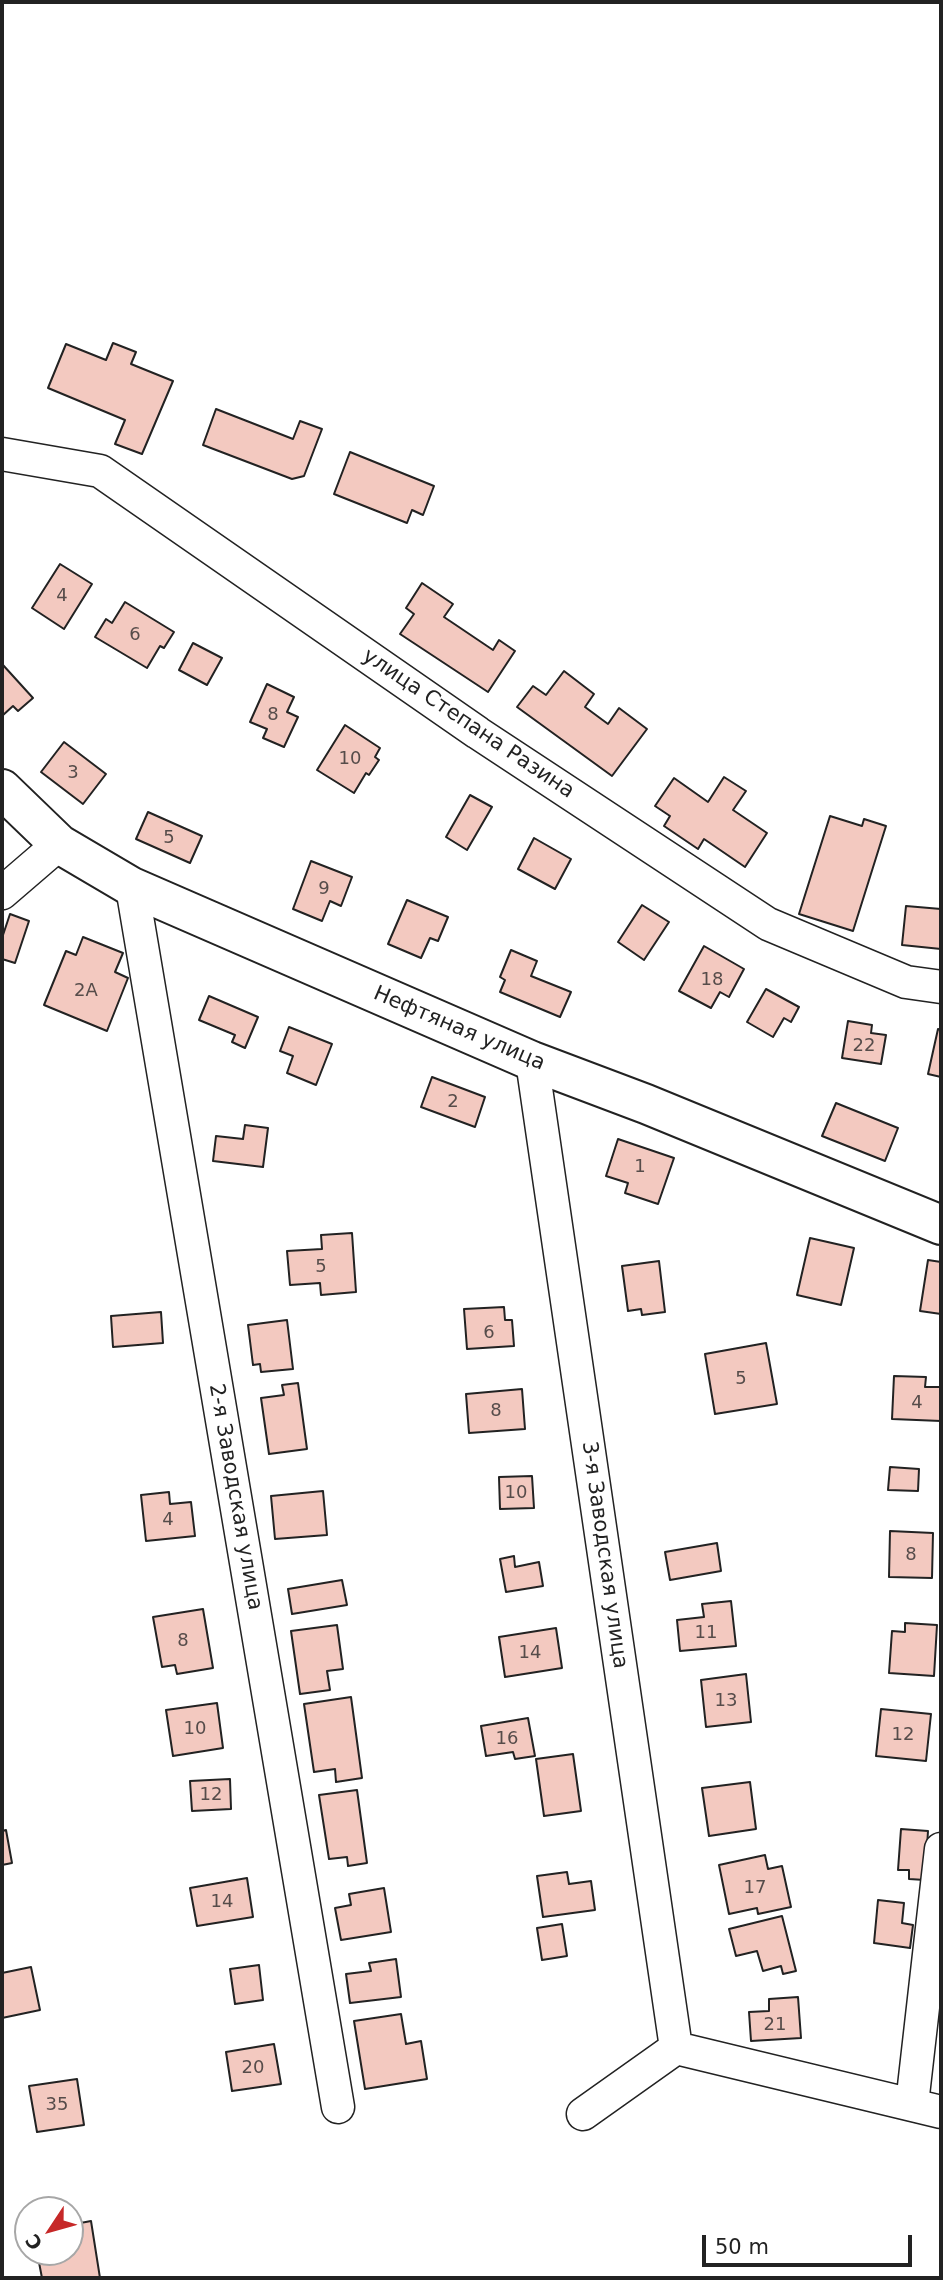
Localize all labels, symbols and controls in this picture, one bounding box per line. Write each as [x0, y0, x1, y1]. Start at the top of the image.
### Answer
house number: 4 [56, 585, 68, 607]
house number: 6 [129, 624, 141, 646]
street label: улица Степана Разина [357, 644, 579, 804]
house number: 8 [267, 704, 279, 726]
house number: 10 [339, 748, 361, 770]
house number: 3 [67, 762, 79, 784]
house number: 5 [163, 827, 175, 849]
house number: 9 [318, 878, 330, 900]
house number: 18 [701, 969, 723, 991]
house number: 2А [74, 980, 98, 1002]
street label: Нефтяная улица [369, 981, 549, 1077]
house number: 22 [853, 1035, 875, 1057]
house number: 2 [447, 1091, 459, 1113]
house number: 1 [634, 1156, 646, 1178]
house number: 5 [315, 1256, 327, 1278]
house number: 6 [483, 1322, 495, 1344]
house number: 5 [735, 1368, 747, 1390]
street label: 2-я Заводская улица [203, 1382, 267, 1612]
house number: 4 [911, 1392, 923, 1414]
house number: 8 [490, 1400, 502, 1422]
street label: 3-я Заводская улица [576, 1440, 632, 1670]
house number: 10 [505, 1482, 527, 1504]
house number: 4 [162, 1509, 174, 1531]
house number: 8 [905, 1544, 917, 1566]
house number: 11 [695, 1622, 717, 1644]
house number: 8 [177, 1630, 189, 1652]
house number: 14 [519, 1642, 541, 1664]
house number: 13 [715, 1690, 737, 1712]
house number: 10 [184, 1718, 206, 1740]
house number: 12 [892, 1724, 914, 1746]
house number: 16 [496, 1728, 518, 1750]
house number: 12 [200, 1784, 222, 1806]
house number: 17 [744, 1877, 766, 1899]
house number: 14 [211, 1891, 233, 1913]
house number: 21 [764, 2014, 786, 2036]
house number: 20 [242, 2057, 264, 2079]
house number: 35 [46, 2094, 68, 2116]
north arrow [14, 2196, 84, 2266]
scale bar [705, 2220, 915, 2264]
text: С [21, 2230, 47, 2254]
text: 50 m [715, 2235, 769, 2259]

